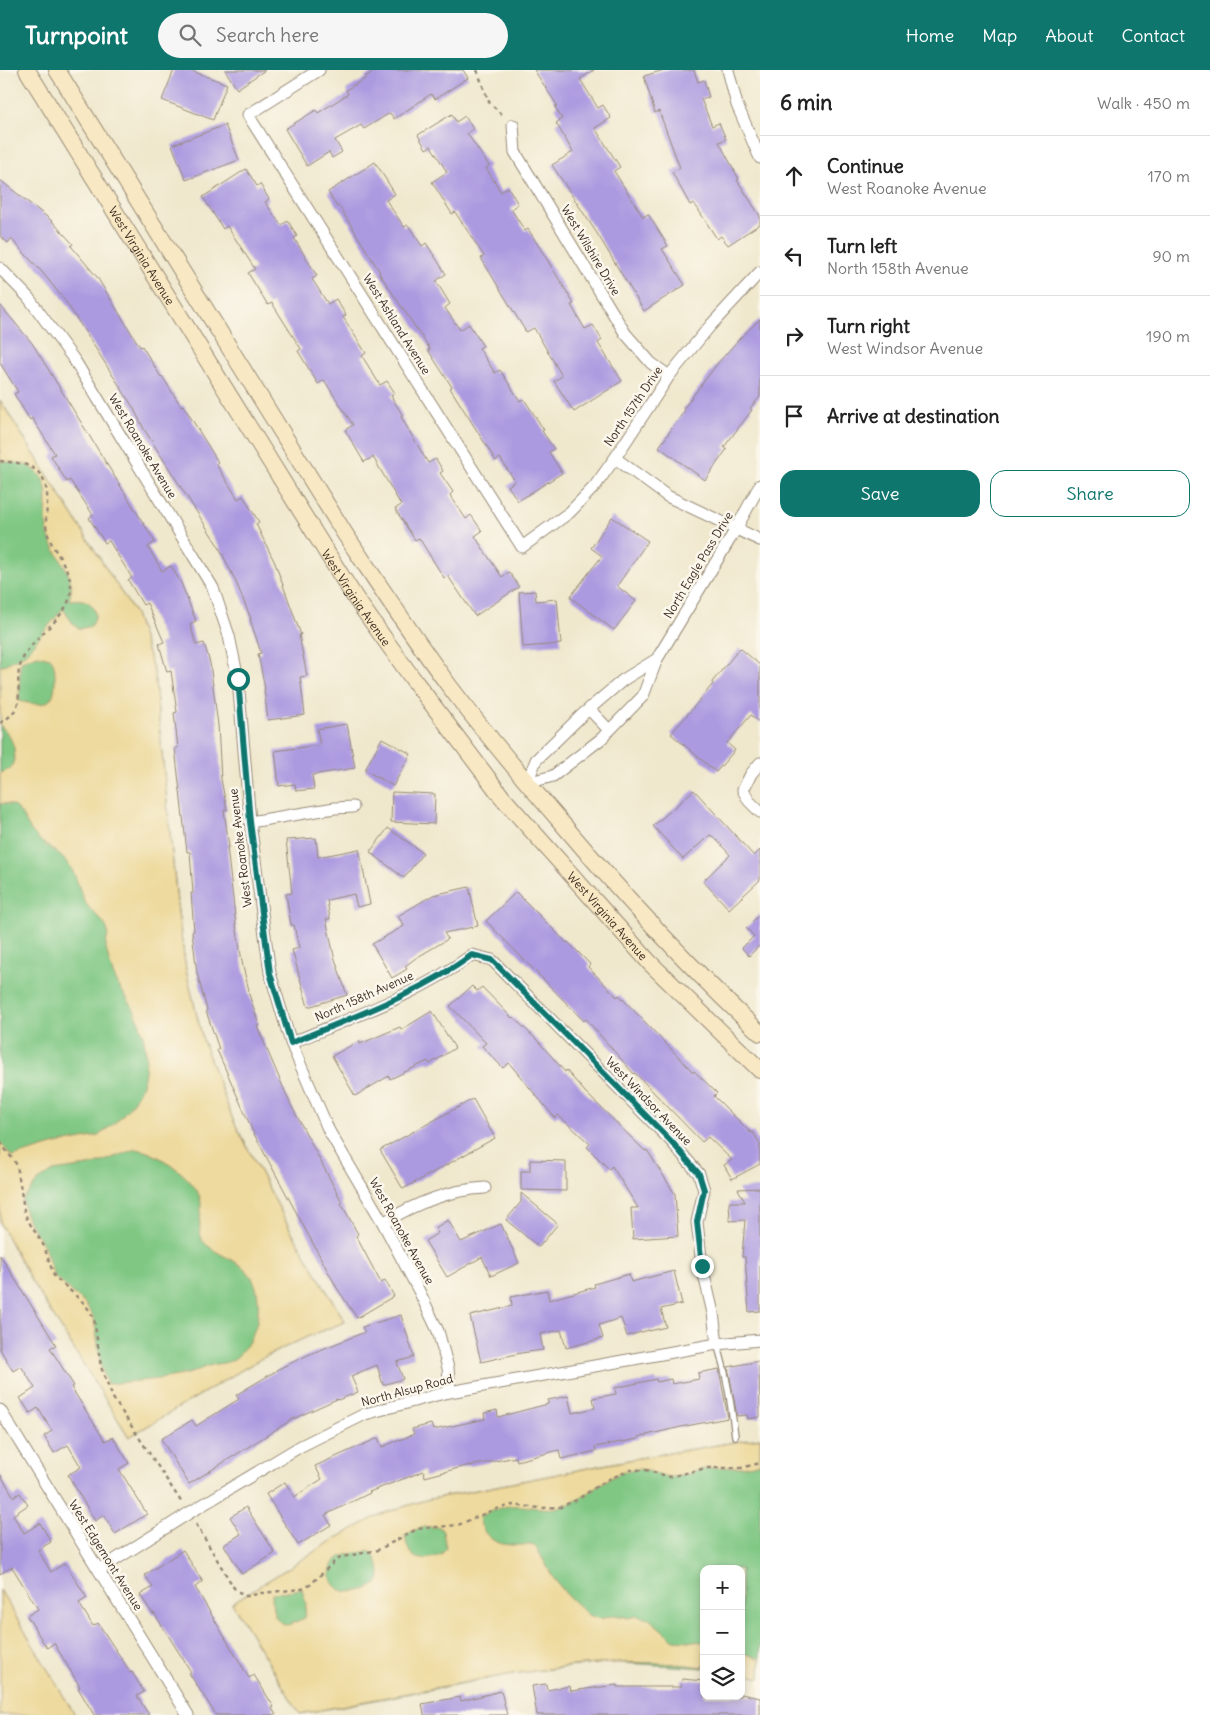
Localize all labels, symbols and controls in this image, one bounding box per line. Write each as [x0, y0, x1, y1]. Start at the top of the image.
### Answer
search box [158, 13, 508, 58]
text: Turnpoint [25, 20, 128, 50]
icon: search [176, 21, 204, 49]
text: Search here [216, 23, 319, 47]
text: Home [906, 24, 954, 47]
text: Map [982, 24, 1017, 47]
text: About [1045, 24, 1093, 47]
text: Contact [1121, 24, 1185, 47]
text: 6 min [780, 89, 832, 116]
text: Walk · 450 m [1097, 93, 1190, 113]
text: Continue [827, 154, 904, 178]
icon: ahead [780, 162, 808, 190]
text: 170 m [1147, 166, 1190, 186]
text: West Roanoke Avenue [827, 178, 987, 198]
street label: West Wilshire Drive [558, 202, 624, 298]
street label: West Virginia Avenue [106, 203, 178, 307]
text: Turn left [827, 234, 897, 258]
icon: left [780, 242, 808, 270]
text: 90 m [1152, 246, 1190, 266]
text: North 158th Avenue [827, 258, 969, 278]
street label: West Ashland Avenue [360, 271, 434, 377]
text: Turn right [827, 314, 910, 338]
icon: right [780, 322, 808, 350]
text: 190 m [1146, 326, 1190, 346]
text: West Windsor Avenue [827, 338, 983, 358]
street label: North 157th Drive [601, 363, 665, 449]
street label: West Roanoke Avenue [106, 391, 180, 501]
icon: arrive [780, 402, 808, 430]
text: Arrive at destination [827, 404, 1000, 428]
button: Save [780, 470, 980, 517]
button: Share [990, 470, 1190, 517]
street label: North Eagle Pass Drive [660, 509, 736, 621]
street label: West Virginia Avenue [319, 546, 394, 649]
route start [227, 668, 250, 691]
street label: West Roanoke Avenue [225, 788, 255, 908]
street label: West Virginia Avenue [565, 868, 651, 963]
street label: North 158th Avenue [312, 968, 416, 1024]
street label: West Windsor Avenue [603, 1054, 695, 1148]
street label: West Roanoke Avenue [366, 1175, 438, 1287]
route end [691, 1255, 714, 1278]
street label: North Alsup Road [359, 1371, 455, 1409]
street label: West Edgemont Avenue [66, 1497, 146, 1613]
map controls [700, 1565, 745, 1700]
button: + [700, 1565, 745, 1610]
button: − [700, 1610, 745, 1655]
button: layers [700, 1655, 745, 1700]

